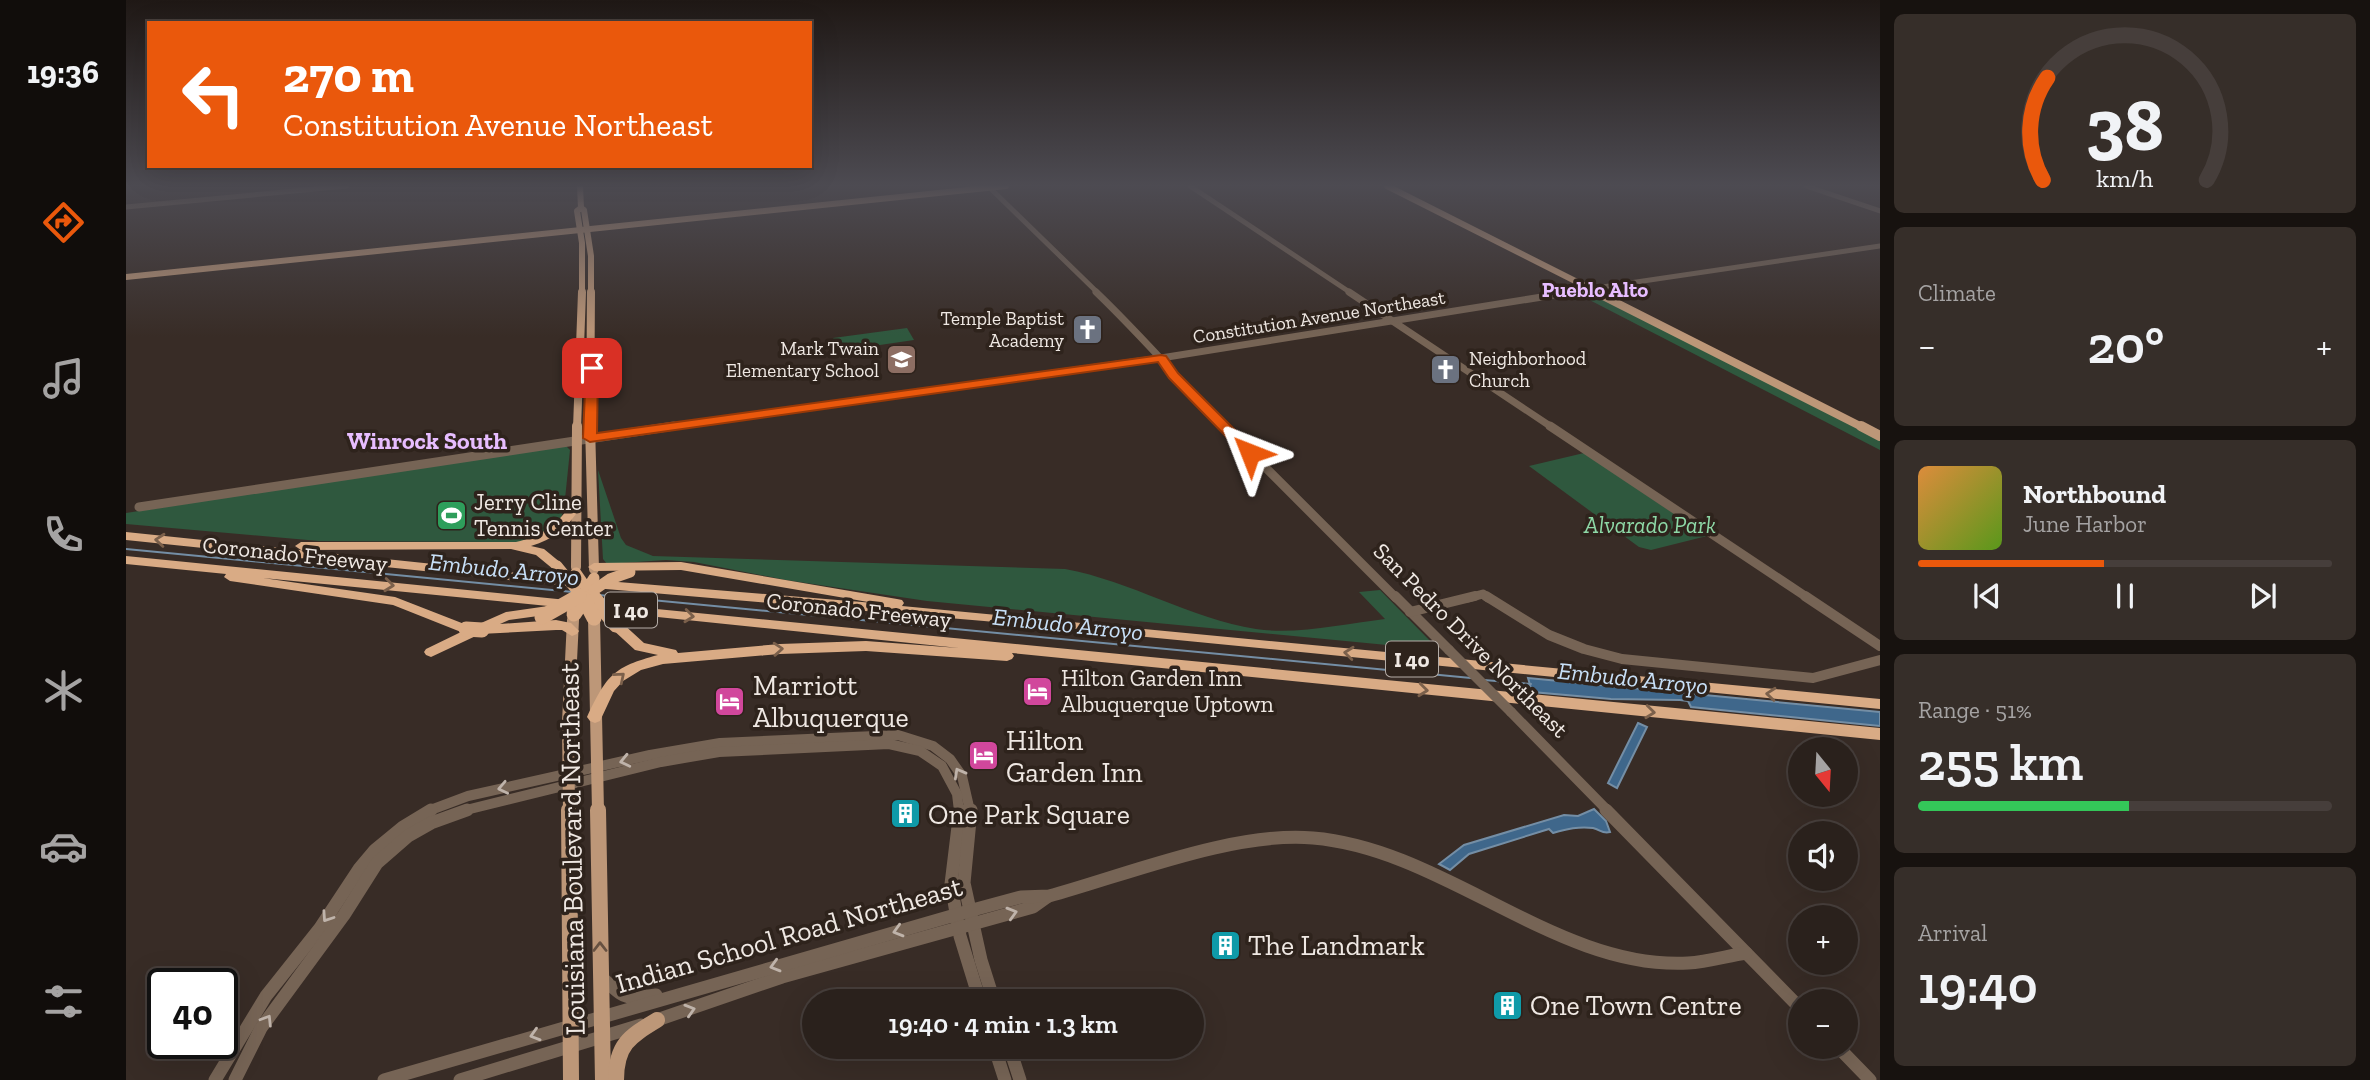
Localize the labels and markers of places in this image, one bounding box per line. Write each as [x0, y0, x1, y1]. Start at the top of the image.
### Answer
place label: Temple Baptist Academy [941, 307, 1064, 352]
church icon: Temple Baptist Academy [1070, 312, 1104, 346]
place label: Mark Twain Elementary School [726, 337, 879, 382]
pin [562, 338, 622, 398]
school or university icon: Mark Twain Elementary School [885, 342, 919, 376]
place label: Neighborhood Church [1469, 347, 1587, 392]
church icon: Neighborhood Church [1429, 352, 1463, 386]
place label: Jerry Cline Tennis Center [474, 488, 614, 542]
sports icon: Jerry Cline Tennis Center [434, 498, 468, 532]
place label: Hilton Garden Inn Albuquerque Uptown [1061, 664, 1274, 718]
place label: Marriott Albuquerque [753, 669, 909, 734]
hotel icon: Hilton Garden Inn Albuquerque Uptown [1021, 674, 1055, 708]
hotel icon: Marriott Albuquerque [713, 684, 747, 718]
place label: Hilton Garden Inn [1006, 724, 1143, 789]
hotel icon: Hilton Garden Inn [966, 739, 1000, 773]
building icon: One Park Square [888, 797, 922, 831]
place label: One Park Square [928, 798, 1130, 831]
building icon: The Landmark [1208, 928, 1242, 962]
place label: The Landmark [1248, 929, 1425, 962]
building icon: One Town Centre [1490, 988, 1524, 1022]
place label: One Town Centre [1530, 989, 1742, 1022]

